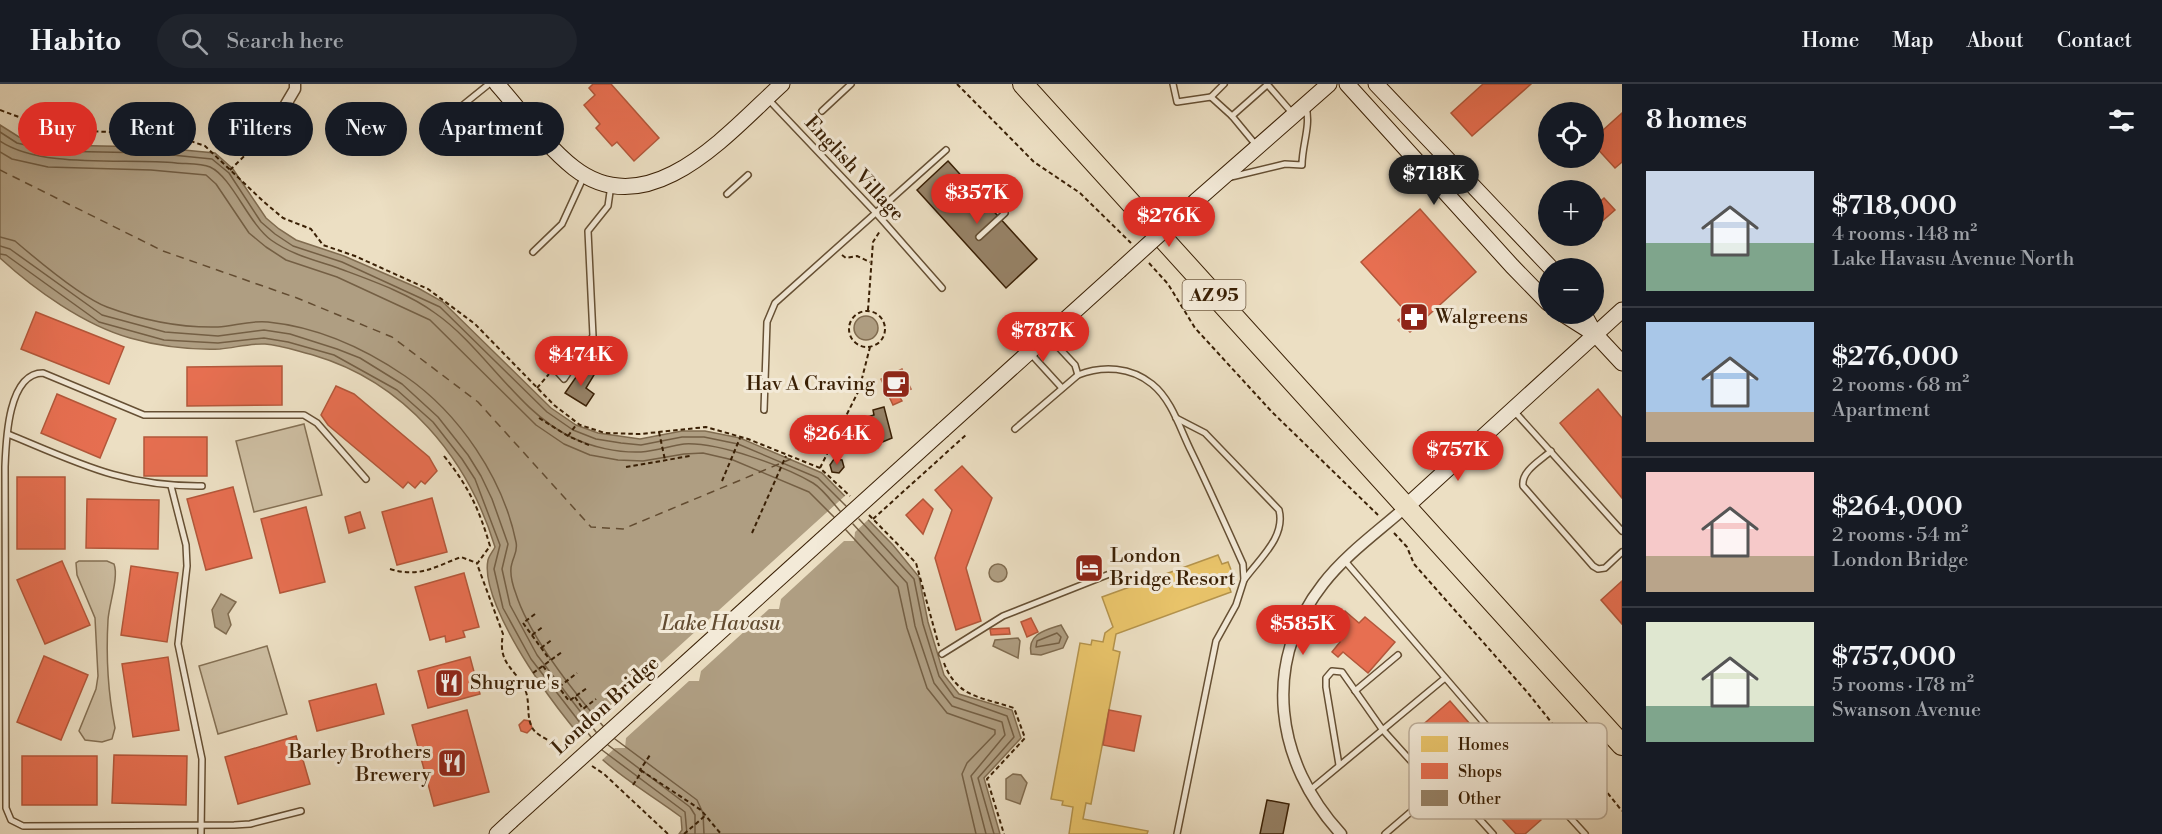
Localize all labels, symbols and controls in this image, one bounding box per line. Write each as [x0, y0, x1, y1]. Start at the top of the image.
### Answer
search box [157, 14, 577, 68]
text: Habito [30, 24, 121, 59]
icon: search [178, 25, 211, 58]
text: Search here [226, 28, 344, 55]
text: Home [1802, 28, 1859, 54]
text: Map [1892, 28, 1934, 54]
text: About [1967, 28, 2024, 54]
text: Contact [2057, 28, 2132, 54]
chip: Buy [18, 102, 97, 156]
chip: Rent [109, 102, 196, 156]
chip: Filters [208, 102, 313, 156]
chip: New [325, 102, 407, 156]
chip: Apartment [419, 102, 564, 156]
map controls [1538, 102, 1604, 324]
button: locate [1538, 102, 1604, 168]
text: 8 homes [1646, 104, 1747, 136]
icon: filters [2105, 104, 2138, 137]
street label: English Village [799, 111, 909, 227]
pin: $718K [1392, 155, 1476, 206]
text: $718K [1403, 162, 1465, 187]
pin: $357K [935, 174, 1019, 225]
button: + [1538, 180, 1604, 246]
text: $357K [945, 181, 1009, 206]
text: $718,000 [1832, 190, 1957, 222]
icon: home [1694, 195, 1766, 267]
pin: $276K [1127, 197, 1211, 248]
text: $276K [1137, 204, 1201, 229]
text: 4 rooms · 148 m² [1832, 222, 1977, 247]
text: Lake Havasu Avenue North [1832, 247, 2074, 272]
button: − [1538, 258, 1604, 324]
road number: AZ 95 [1182, 280, 1246, 310]
pharmacy icon: Walgreens [1398, 301, 1430, 333]
place label: Walgreens [1434, 305, 1528, 330]
pin: $787K [1001, 312, 1085, 363]
text: $787K [1011, 319, 1075, 344]
pin: $474K [539, 336, 623, 387]
text: $276,000 [1832, 341, 1959, 373]
text: $474K [549, 343, 613, 368]
icon: home [1694, 346, 1766, 418]
cafe icon: Hav A Craving [880, 368, 912, 400]
place label: Hav A Craving [746, 372, 876, 397]
text: 2 rooms · 68 m² [1832, 373, 1969, 398]
text: Apartment [1832, 398, 1930, 423]
pin: $264K [795, 415, 879, 466]
text: $264K [804, 422, 871, 447]
pin: $757K [1416, 431, 1500, 482]
text: $757K [1427, 438, 1489, 463]
text: $264,000 [1832, 491, 1963, 523]
icon: home [1694, 496, 1766, 568]
text: 2 rooms · 54 m² [1832, 523, 1968, 548]
place label: London Bridge Resort [1109, 544, 1235, 592]
text: London Bridge [1832, 548, 1968, 573]
hotel icon: London Bridge Resort [1073, 552, 1105, 584]
pin: $585K [1261, 605, 1345, 656]
water label: Lake Havasu [660, 611, 781, 637]
text: $585K [1270, 612, 1336, 637]
text: $757,000 [1832, 641, 1956, 673]
icon: home [1694, 646, 1766, 718]
street label: London Bridge [547, 651, 665, 761]
restaurant icon: Shugrue's [433, 667, 465, 699]
place label: Shugrue's [470, 671, 560, 696]
text: 5 rooms · 178 m² [1832, 673, 1974, 698]
text: Swanson Avenue [1832, 698, 1981, 723]
legend [1409, 723, 1607, 819]
text: Homes [1458, 735, 1509, 755]
place label: Barley Brothers Brewery [287, 740, 431, 788]
restaurant icon: Barley Brothers Brewery [436, 747, 468, 779]
text: Shops [1458, 762, 1502, 782]
text: Other [1458, 789, 1501, 809]

